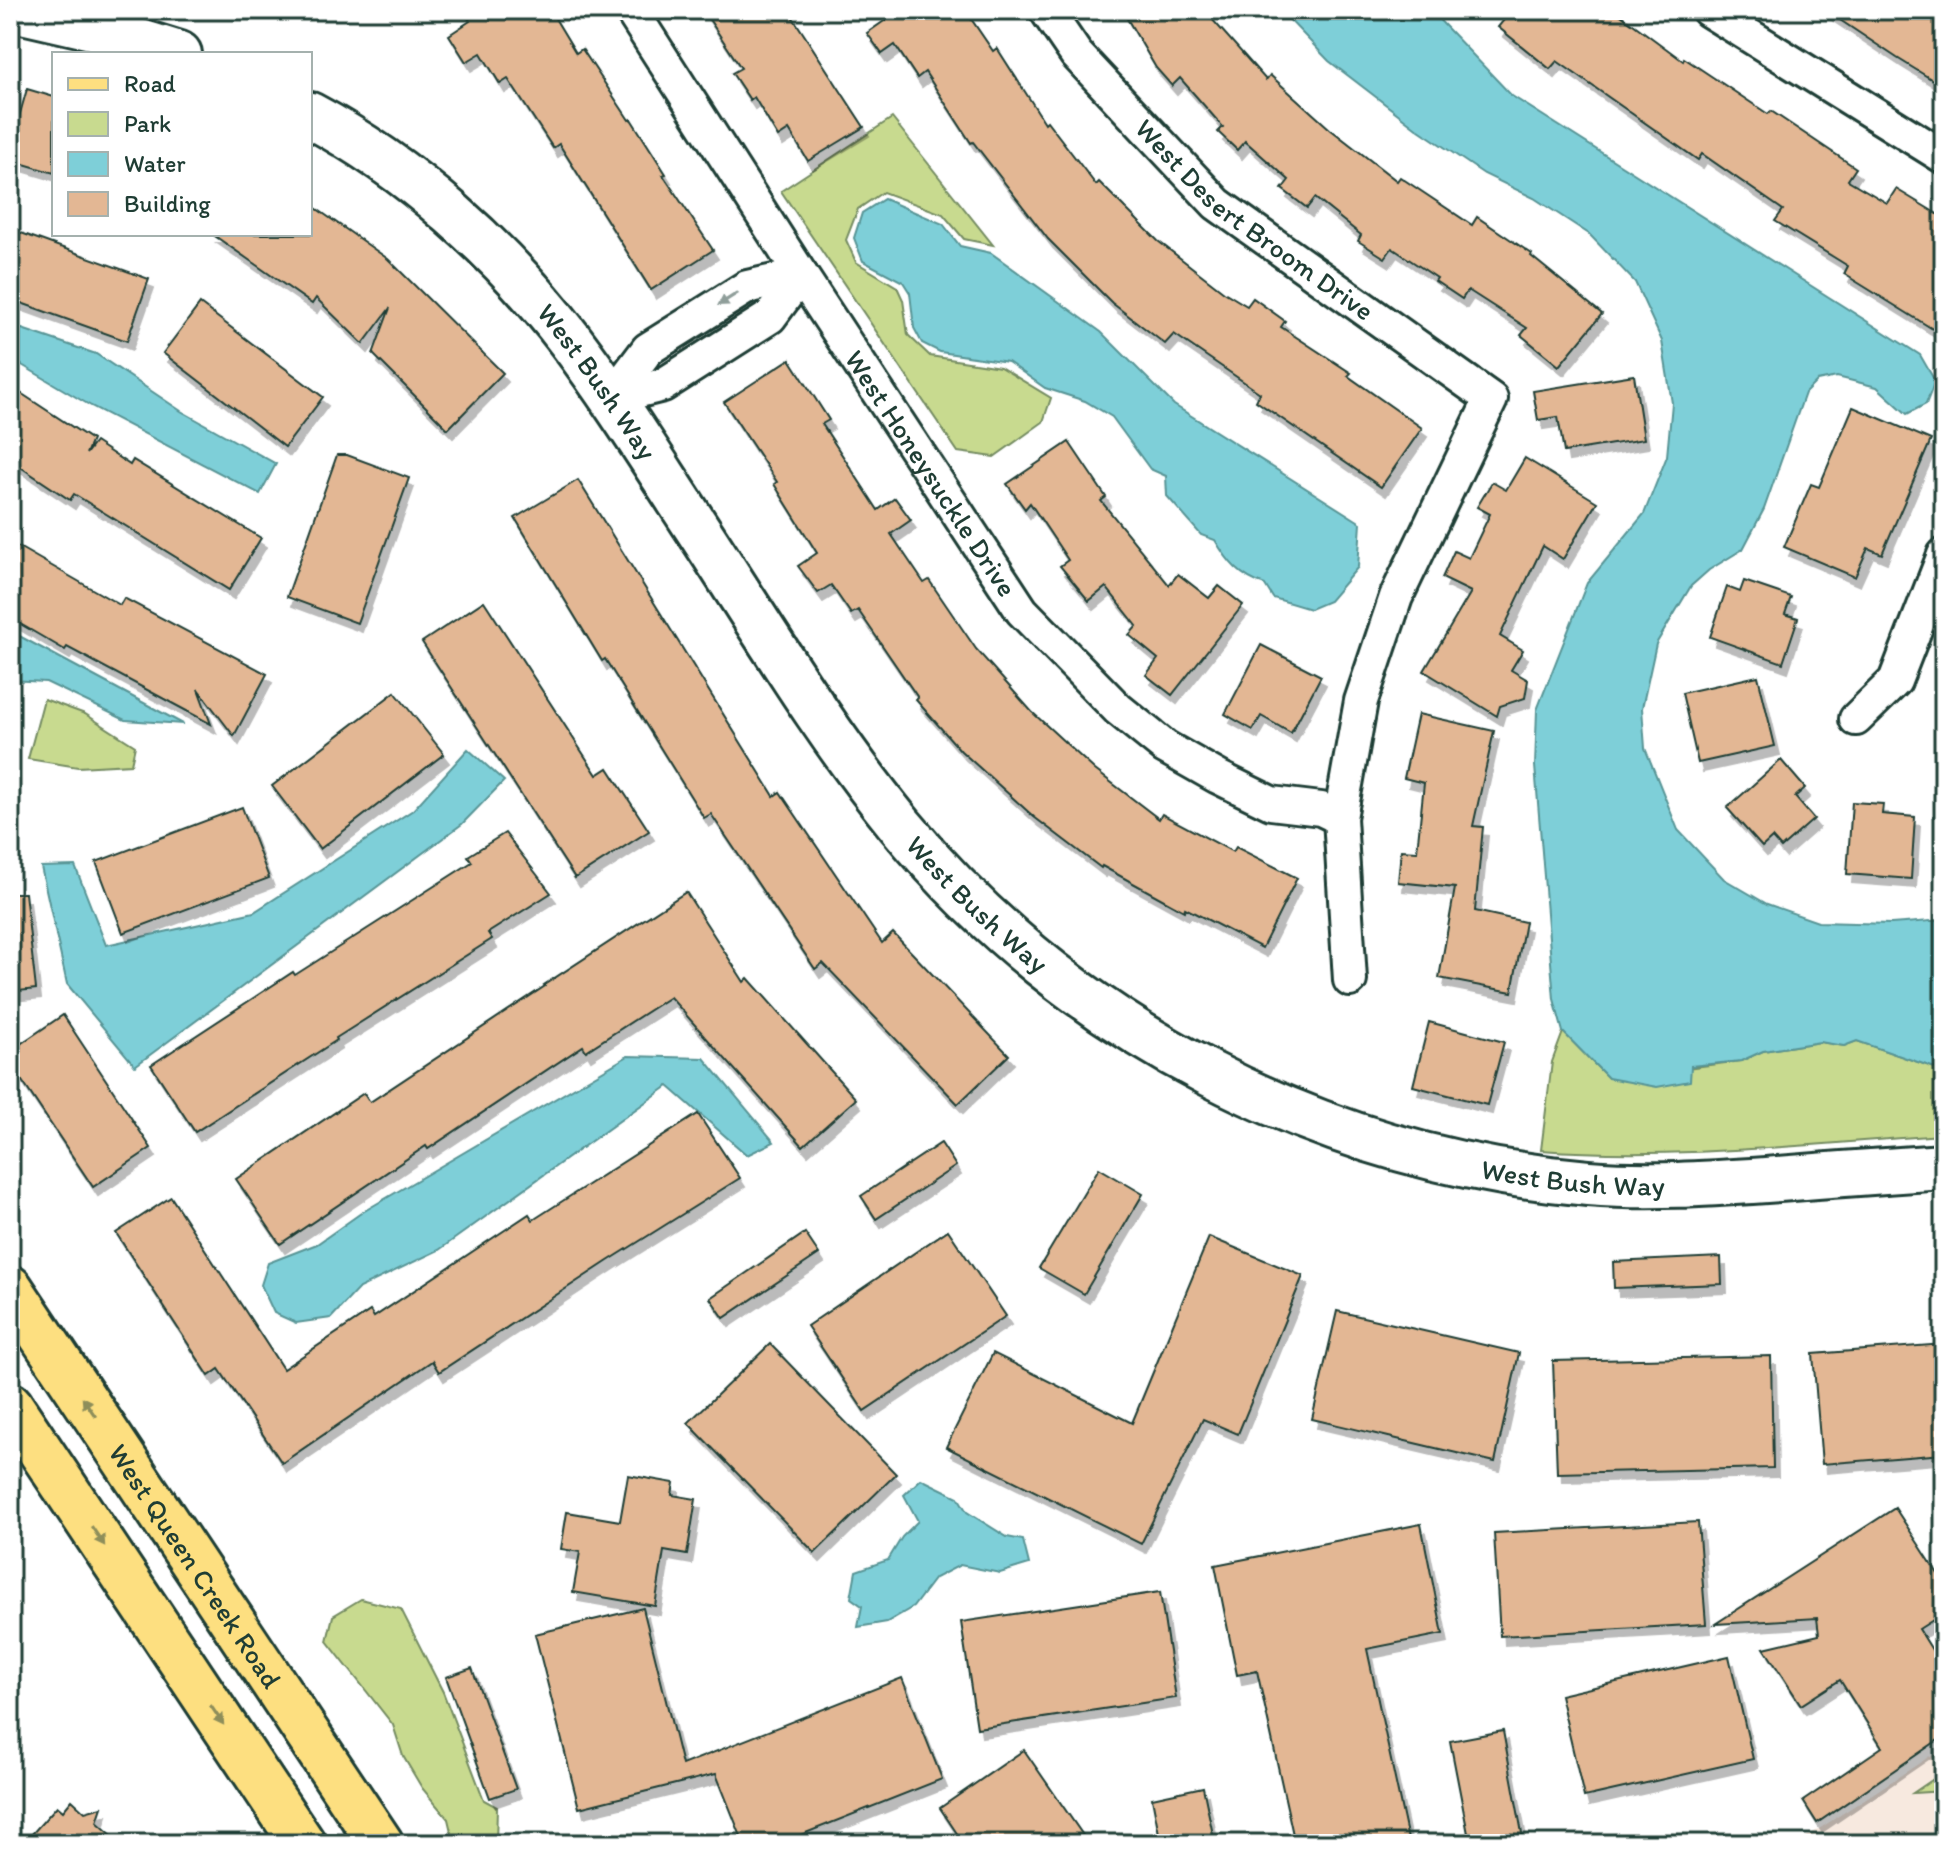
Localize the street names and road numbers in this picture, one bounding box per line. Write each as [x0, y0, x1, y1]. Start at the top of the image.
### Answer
street label: West Desert Broom Drive [1128, 111, 1381, 327]
street label: West Bush Way [530, 296, 665, 466]
street label: West Honeysuckle Drive [838, 343, 1025, 603]
street label: West Bush Way [899, 828, 1055, 980]
street label: West Bush Way [1479, 1151, 1665, 1202]
street label: West Queen Creek Road [102, 1437, 289, 1695]

